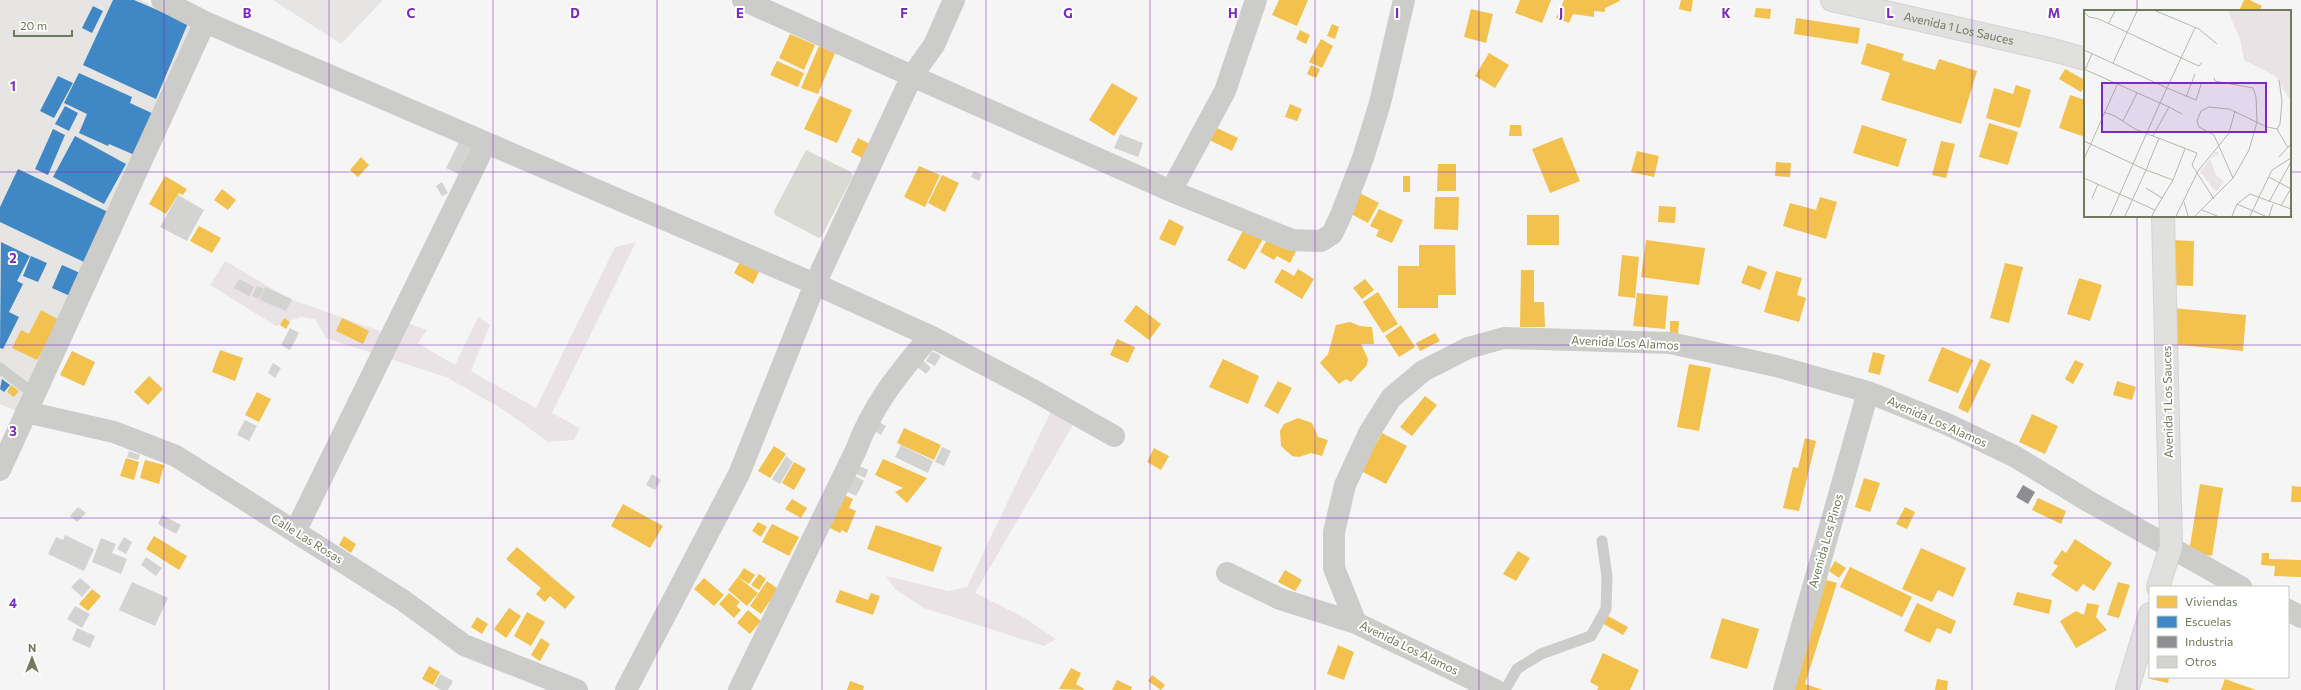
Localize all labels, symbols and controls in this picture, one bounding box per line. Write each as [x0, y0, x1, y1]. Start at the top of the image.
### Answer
text: B [243, 5, 252, 21]
text: C [407, 5, 416, 21]
text: D [570, 5, 580, 21]
text: E [736, 5, 744, 21]
text: F [900, 5, 908, 21]
text: G [1063, 5, 1073, 21]
text: H [1228, 5, 1238, 21]
text: I [1395, 5, 1399, 21]
text: J [1559, 5, 1563, 21]
text: K [1721, 5, 1731, 21]
text: L [1886, 5, 1894, 21]
text: M [2048, 5, 2060, 21]
street label: Avenida 1 Los Sauces [1903, 8, 2015, 47]
inset map [2084, 10, 2291, 217]
scale bar [14, 12, 72, 38]
text: 20 m [20, 18, 47, 32]
text: 1 [10, 78, 16, 94]
text: 2 [9, 250, 17, 266]
street label: Avenida Los Alamos [1571, 332, 1679, 352]
street label: Avenida 1 Los Sauces [2159, 346, 2175, 458]
street label: Avenida Los Alamos [1885, 393, 1990, 449]
text: 3 [9, 423, 17, 439]
street label: Avenida Los Pinos [1805, 492, 1845, 589]
street label: Calle Las Rosas [269, 510, 346, 566]
legend [2149, 586, 2289, 678]
text: Viviendas [2185, 594, 2237, 608]
text: 4 [9, 595, 17, 611]
text: Escuelas [2185, 614, 2231, 628]
street label: Avenida Los Alamos [1358, 617, 1461, 677]
text: Industria [2185, 634, 2233, 648]
north arrow [12, 638, 52, 678]
text: N [28, 641, 36, 654]
text: Otros [2185, 654, 2217, 668]

